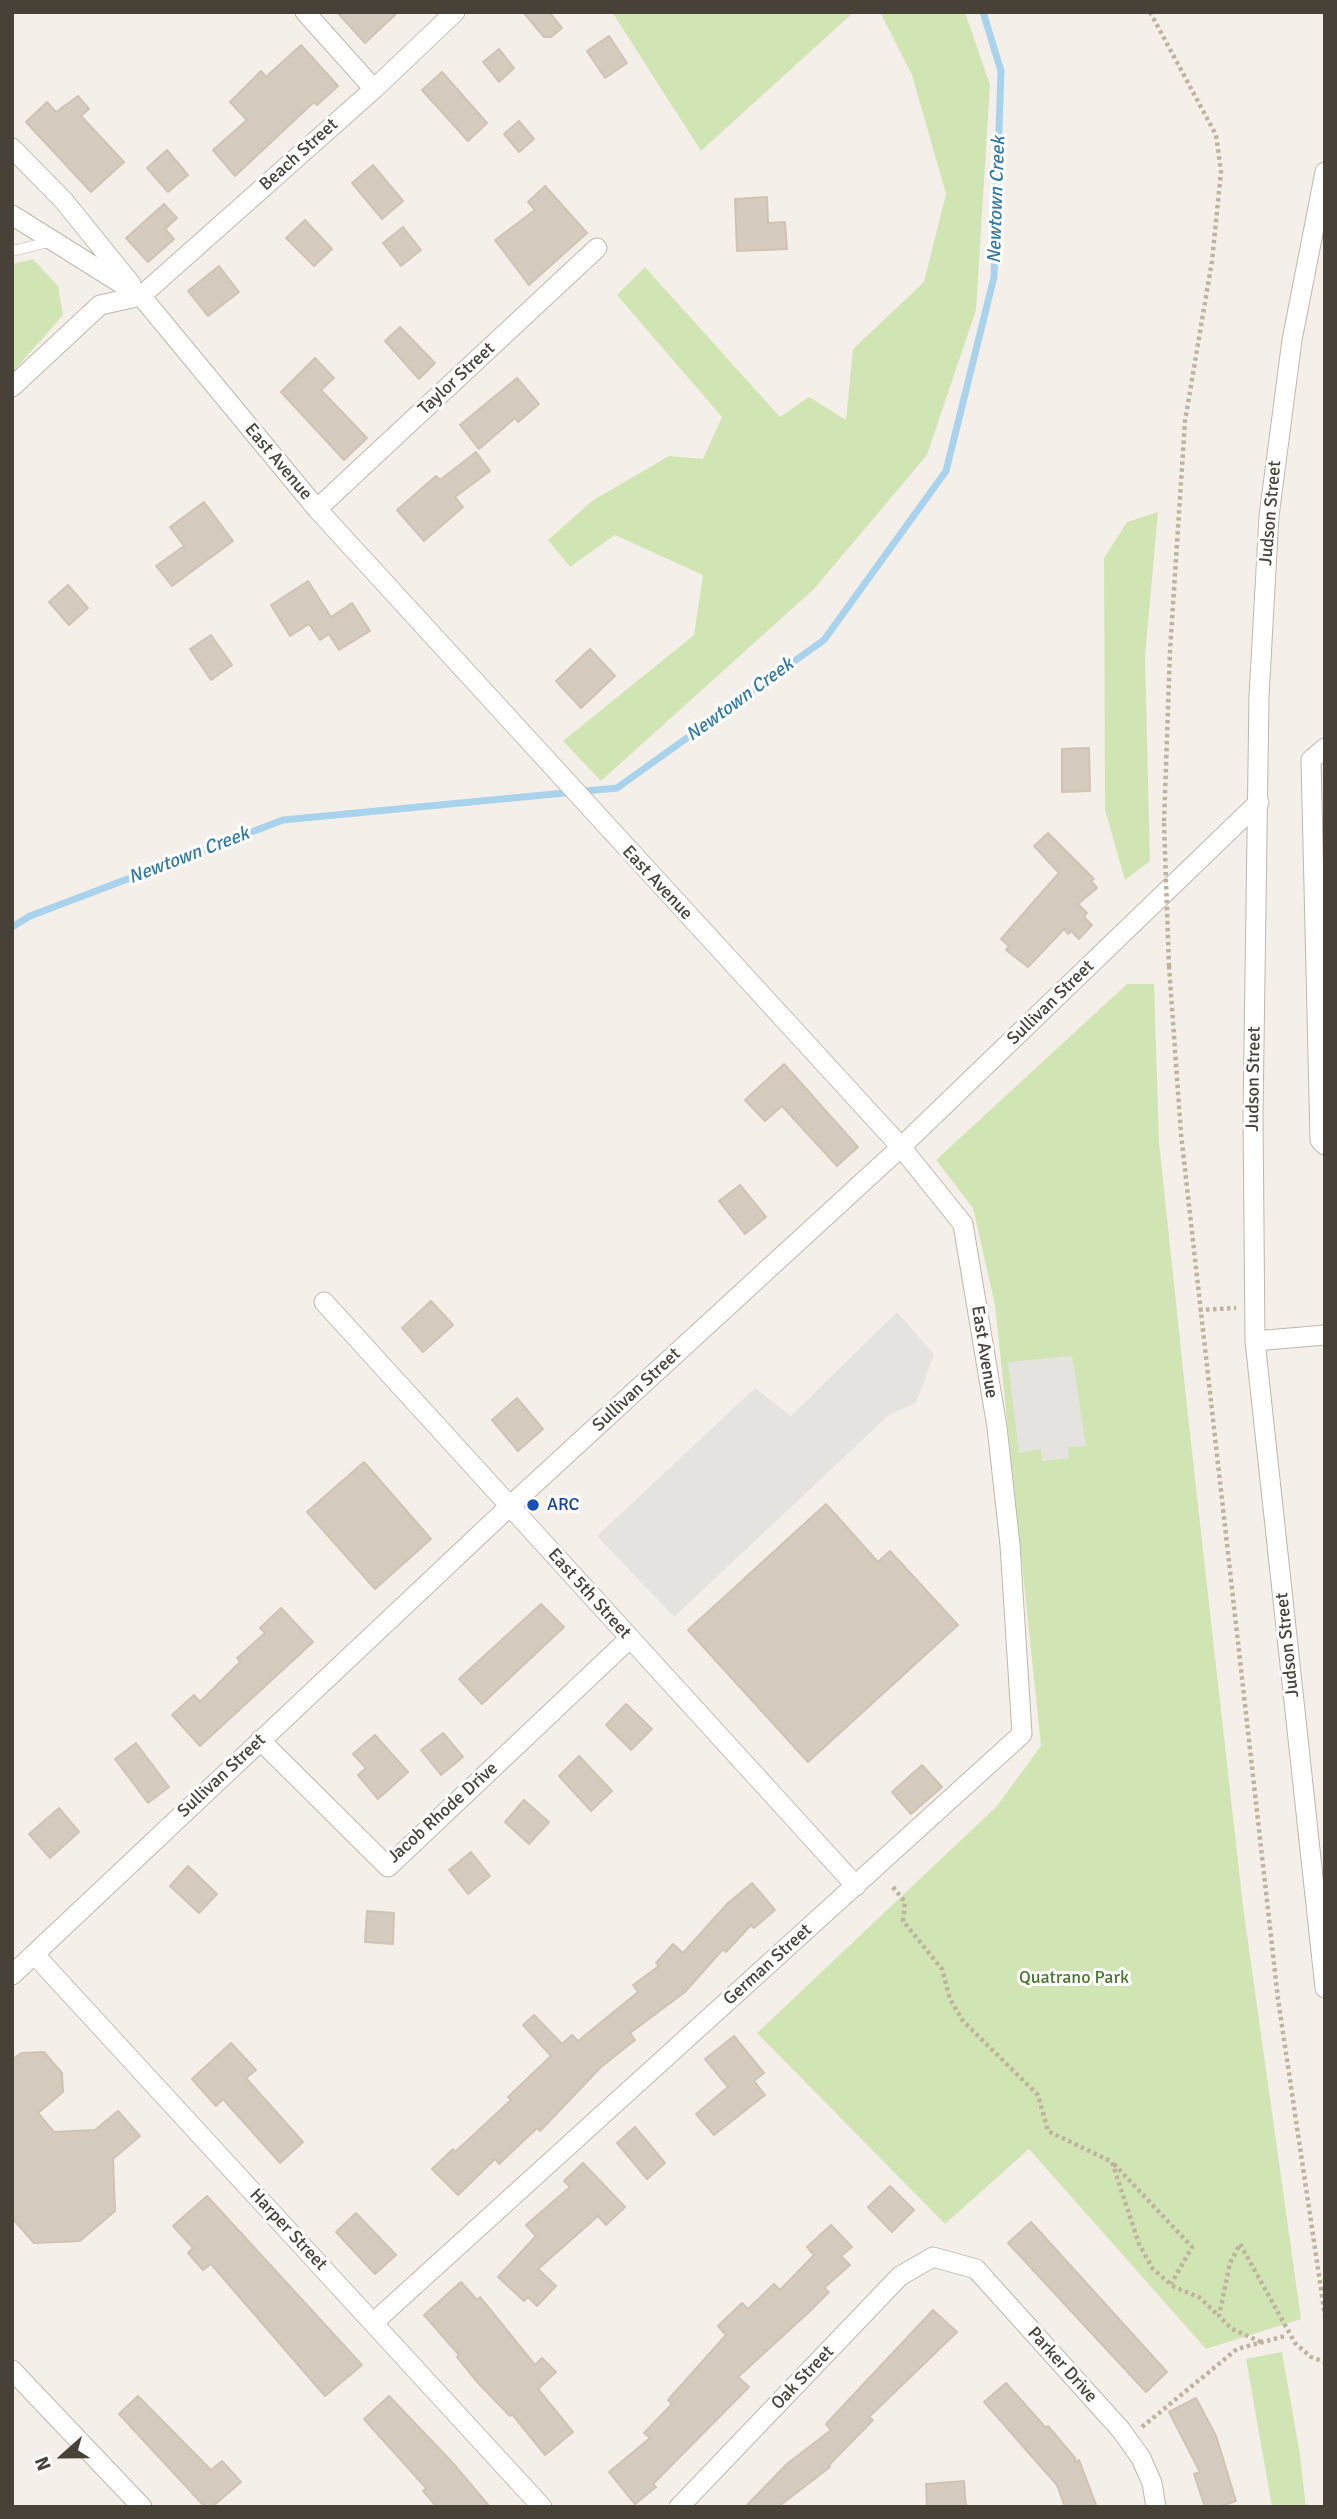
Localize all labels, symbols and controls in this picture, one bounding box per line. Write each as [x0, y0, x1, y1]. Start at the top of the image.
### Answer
street label: Beach Street [255, 114, 343, 196]
water label: Newtown Creek [983, 136, 1011, 264]
street label: Taylor Street [414, 338, 500, 420]
street label: East Avenue [240, 419, 316, 505]
street label: Judson Street [1256, 460, 1286, 566]
water label: Newtown Creek [682, 653, 798, 747]
water label: Newtown Creek [125, 823, 253, 889]
street label: East Avenue [617, 841, 697, 925]
street label: Sullivan Street [1003, 956, 1099, 1050]
street label: Judson Street [1242, 1026, 1266, 1132]
street label: East Avenue [966, 1304, 1002, 1400]
street label: Sullivan Street [588, 1344, 686, 1436]
place label: ARC [547, 1494, 579, 1516]
marker: ARC [525, 1497, 541, 1513]
street label: East 5th Street [543, 1544, 635, 1644]
street label: Judson Street [1272, 1591, 1304, 1699]
street label: Sullivan Street [173, 1730, 271, 1822]
street label: Jacob Rhode Drive [384, 1758, 502, 1868]
street label: German Street [719, 1920, 817, 2010]
park label: Quatrano Park [1019, 1967, 1129, 1989]
street label: Harper Street [245, 2185, 331, 2275]
street label: Parker Drive [1022, 2323, 1102, 2407]
street label: Oak Street [767, 2342, 839, 2414]
north arrow [28, 2421, 98, 2491]
text: N [30, 2453, 57, 2474]

